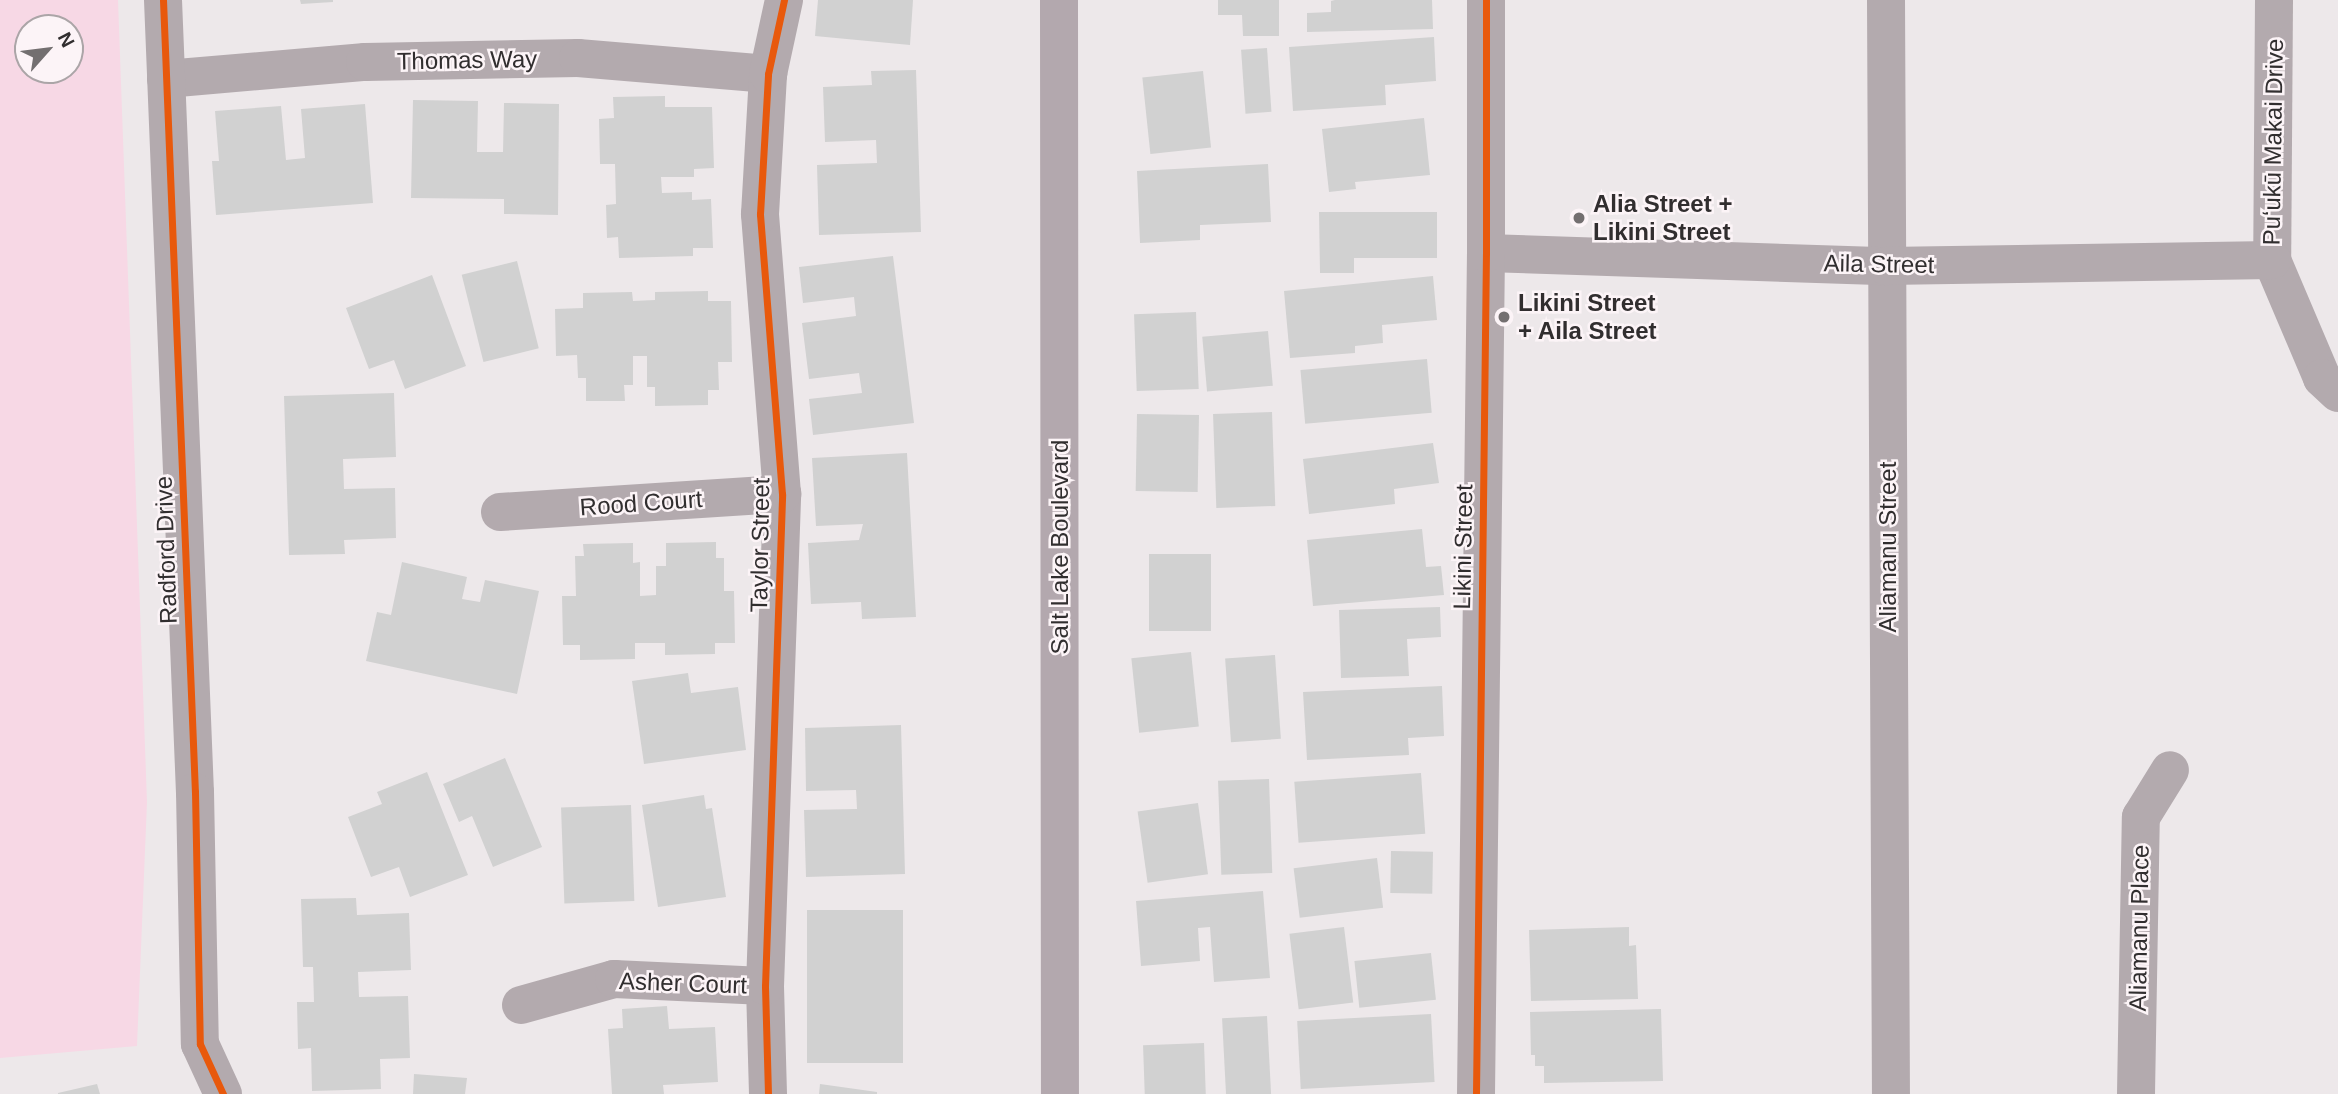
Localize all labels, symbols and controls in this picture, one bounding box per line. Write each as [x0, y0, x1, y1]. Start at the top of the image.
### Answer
north arrow [14, 14, 84, 84]
text: N [54, 29, 79, 51]
street label: Puʻukū Makai Drive [2257, 38, 2289, 246]
street label: Thomas Way [397, 44, 537, 76]
place label: Alia Street + Likini Street [1593, 190, 1732, 246]
marker: Alia Street + Likini Street [1571, 210, 1587, 226]
street label: Aila Street [1823, 249, 1935, 279]
place label: Likini Street + Aila Street [1518, 289, 1657, 345]
marker: Likini Street + Aila Street [1496, 309, 1512, 325]
street label: Salt Lake Boulevard [1046, 440, 1074, 654]
street label: Aliamanu Street [1874, 462, 1902, 632]
street label: Radford Drive [149, 476, 183, 624]
street label: Taylor Street [744, 477, 776, 613]
street label: Rood Court [579, 484, 703, 522]
street label: Likini Street [1448, 484, 1478, 610]
street label: Aliamanu Place [2123, 844, 2155, 1012]
street label: Asher Court [619, 966, 747, 1000]

